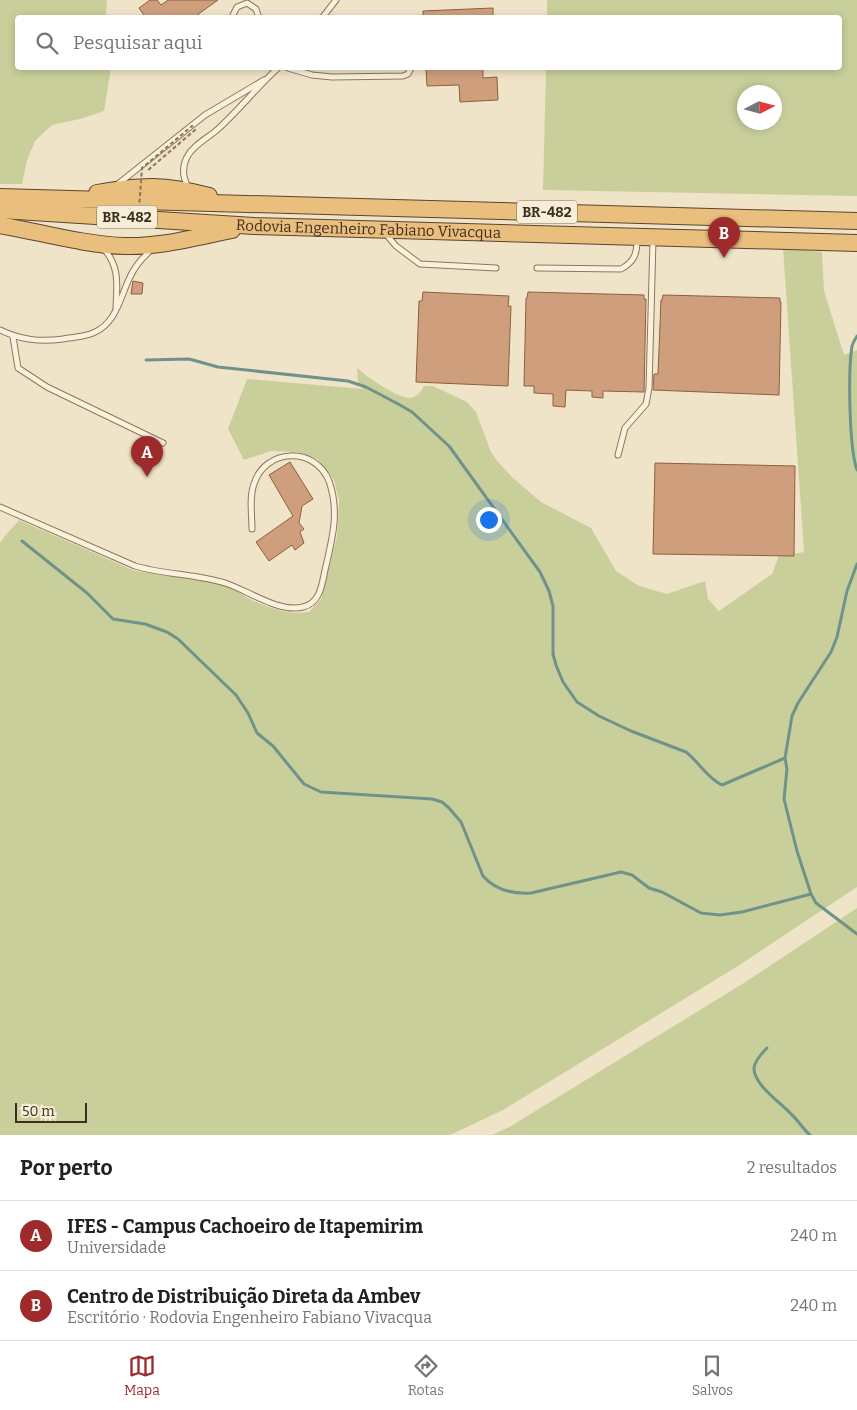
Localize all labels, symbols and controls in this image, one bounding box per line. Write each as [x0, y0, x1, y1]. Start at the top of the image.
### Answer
search box [15, 15, 842, 70]
icon: search [33, 29, 61, 57]
text: Pesquisar aqui [73, 31, 202, 54]
north arrow [737, 85, 782, 130]
road number: BR-482 [517, 200, 577, 223]
road number: BR-482 [97, 206, 157, 228]
street label: Rodovia Engenheiro Fabiano Vivacqua [235, 216, 501, 242]
pin: B [708, 217, 740, 258]
pin: A [131, 436, 163, 477]
your location [476, 507, 502, 533]
scale bar [15, 1100, 88, 1123]
text: 50 m [22, 1103, 55, 1120]
text: Por perto [20, 1155, 113, 1181]
text: 2 resultados [747, 1158, 837, 1177]
text: IFES - Campus Cachoeiro de Itapemirim [67, 1215, 423, 1238]
text: A [30, 1226, 42, 1245]
text: 240 m [790, 1226, 837, 1245]
text: Universidade [67, 1238, 166, 1257]
text: Centro de Distribuição Direta da Ambev [67, 1285, 420, 1308]
text: B [31, 1296, 41, 1315]
text: 240 m [790, 1296, 837, 1315]
text: Escritório · Rodovia Engenheiro Fabiano Vivacqua [67, 1308, 432, 1327]
tab: Mapa [124, 1352, 160, 1399]
tab: Rotas [408, 1352, 444, 1399]
tab: Salvos [692, 1352, 733, 1399]

